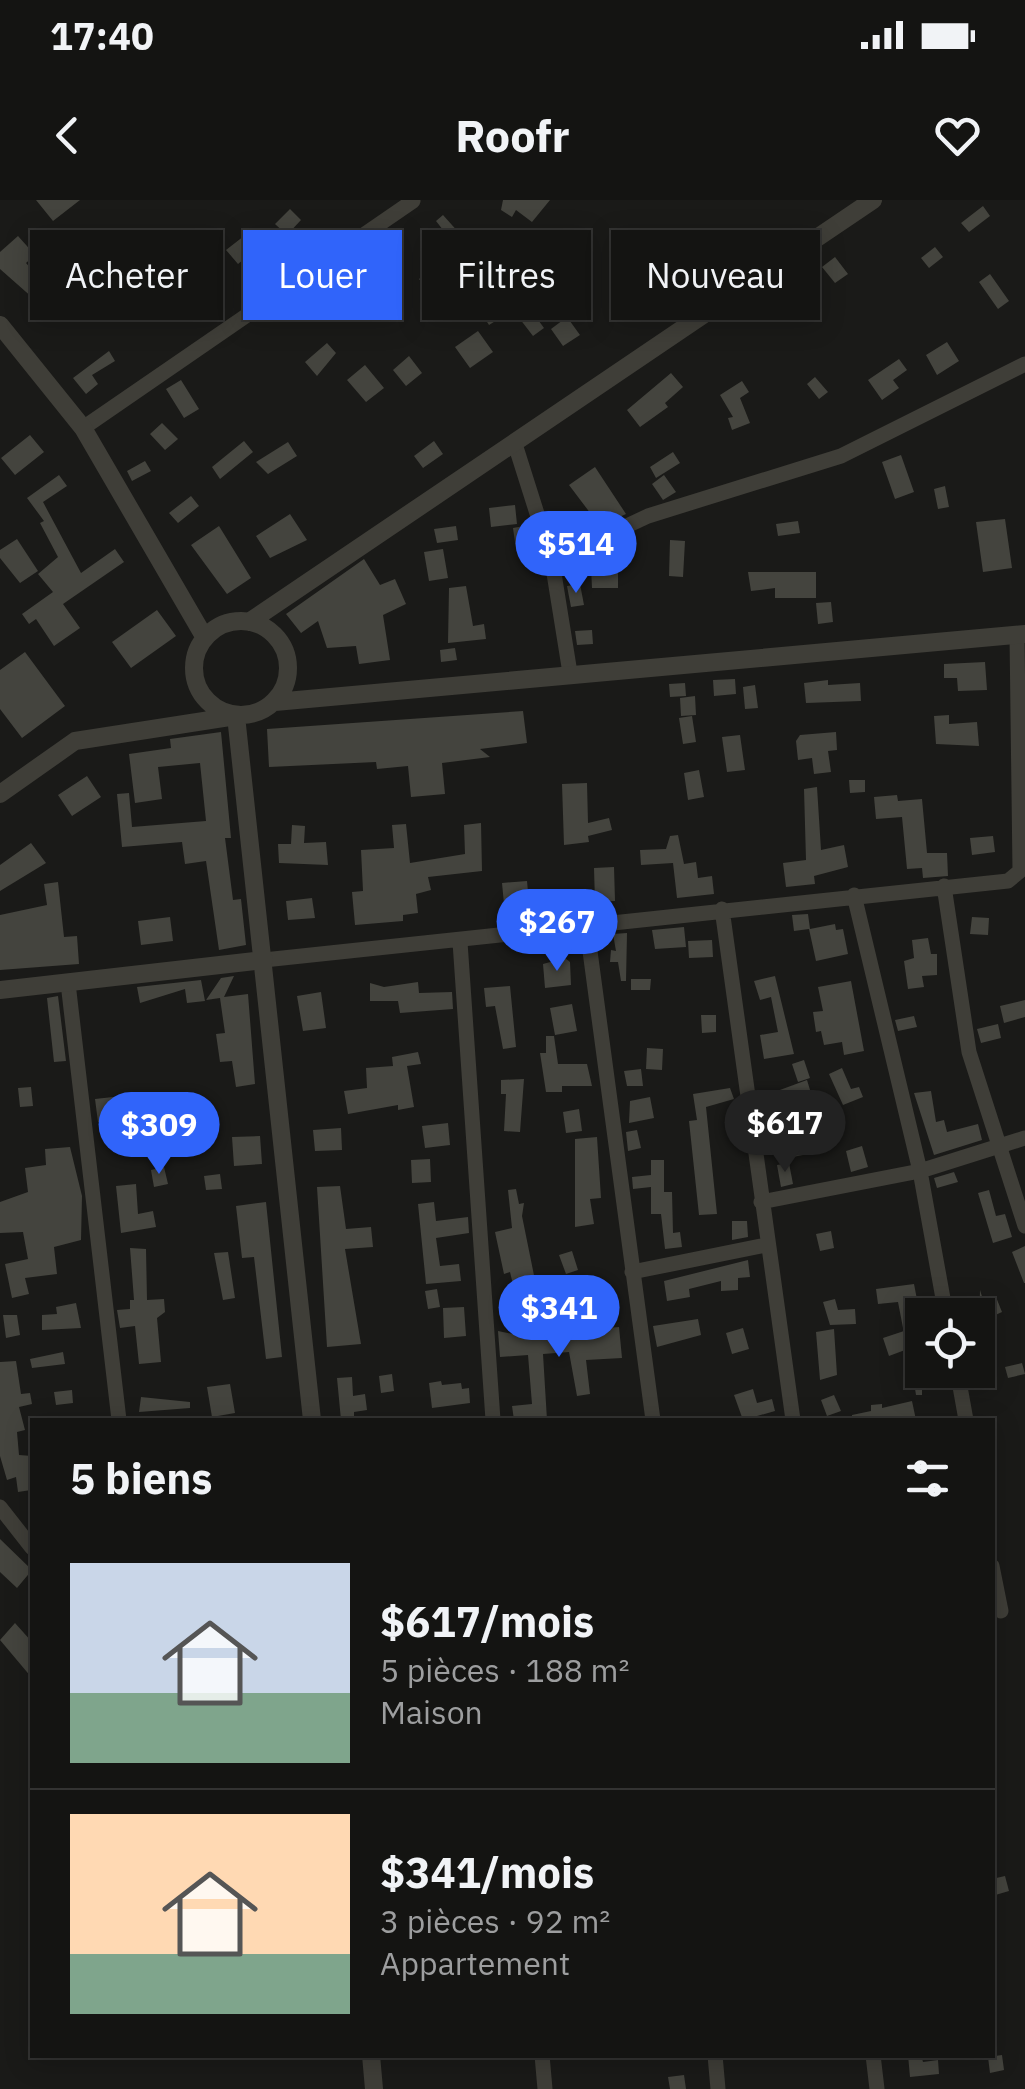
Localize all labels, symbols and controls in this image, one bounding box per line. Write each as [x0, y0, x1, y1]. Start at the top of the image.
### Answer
text: 17:40 [50, 11, 154, 60]
text: Roofr [455, 106, 570, 164]
icon: back [40, 108, 95, 163]
icon: heart [930, 108, 985, 163]
chip: Acheter [30, 230, 223, 320]
chip: Louer [243, 230, 402, 320]
chip: Filtres [422, 230, 591, 320]
chip: Nouveau [611, 230, 820, 320]
pin: $514 [517, 511, 635, 596]
text: $514 [538, 522, 614, 564]
pin: $267 [498, 889, 616, 974]
text: $267 [519, 900, 595, 942]
pin: $617 [726, 1090, 844, 1175]
pin: $309 [100, 1092, 218, 1177]
text: $617 [747, 1101, 823, 1143]
text: $309 [121, 1103, 197, 1145]
pin: $341 [500, 1275, 618, 1360]
text: $341 [521, 1286, 597, 1328]
map controls [905, 1298, 995, 1388]
button: locate [905, 1298, 995, 1388]
text: 5 biens [70, 1451, 212, 1506]
icon: filters [900, 1451, 955, 1506]
text: $617/mois [380, 1594, 594, 1649]
icon: home [150, 1603, 270, 1723]
text: 5 pièces · 188 m² [380, 1649, 630, 1691]
text: Maison [380, 1691, 483, 1733]
text: $341/mois [380, 1845, 594, 1900]
icon: home [150, 1854, 270, 1974]
text: 3 pièces · 92 m² [380, 1900, 610, 1942]
text: Appartement [380, 1942, 570, 1984]

